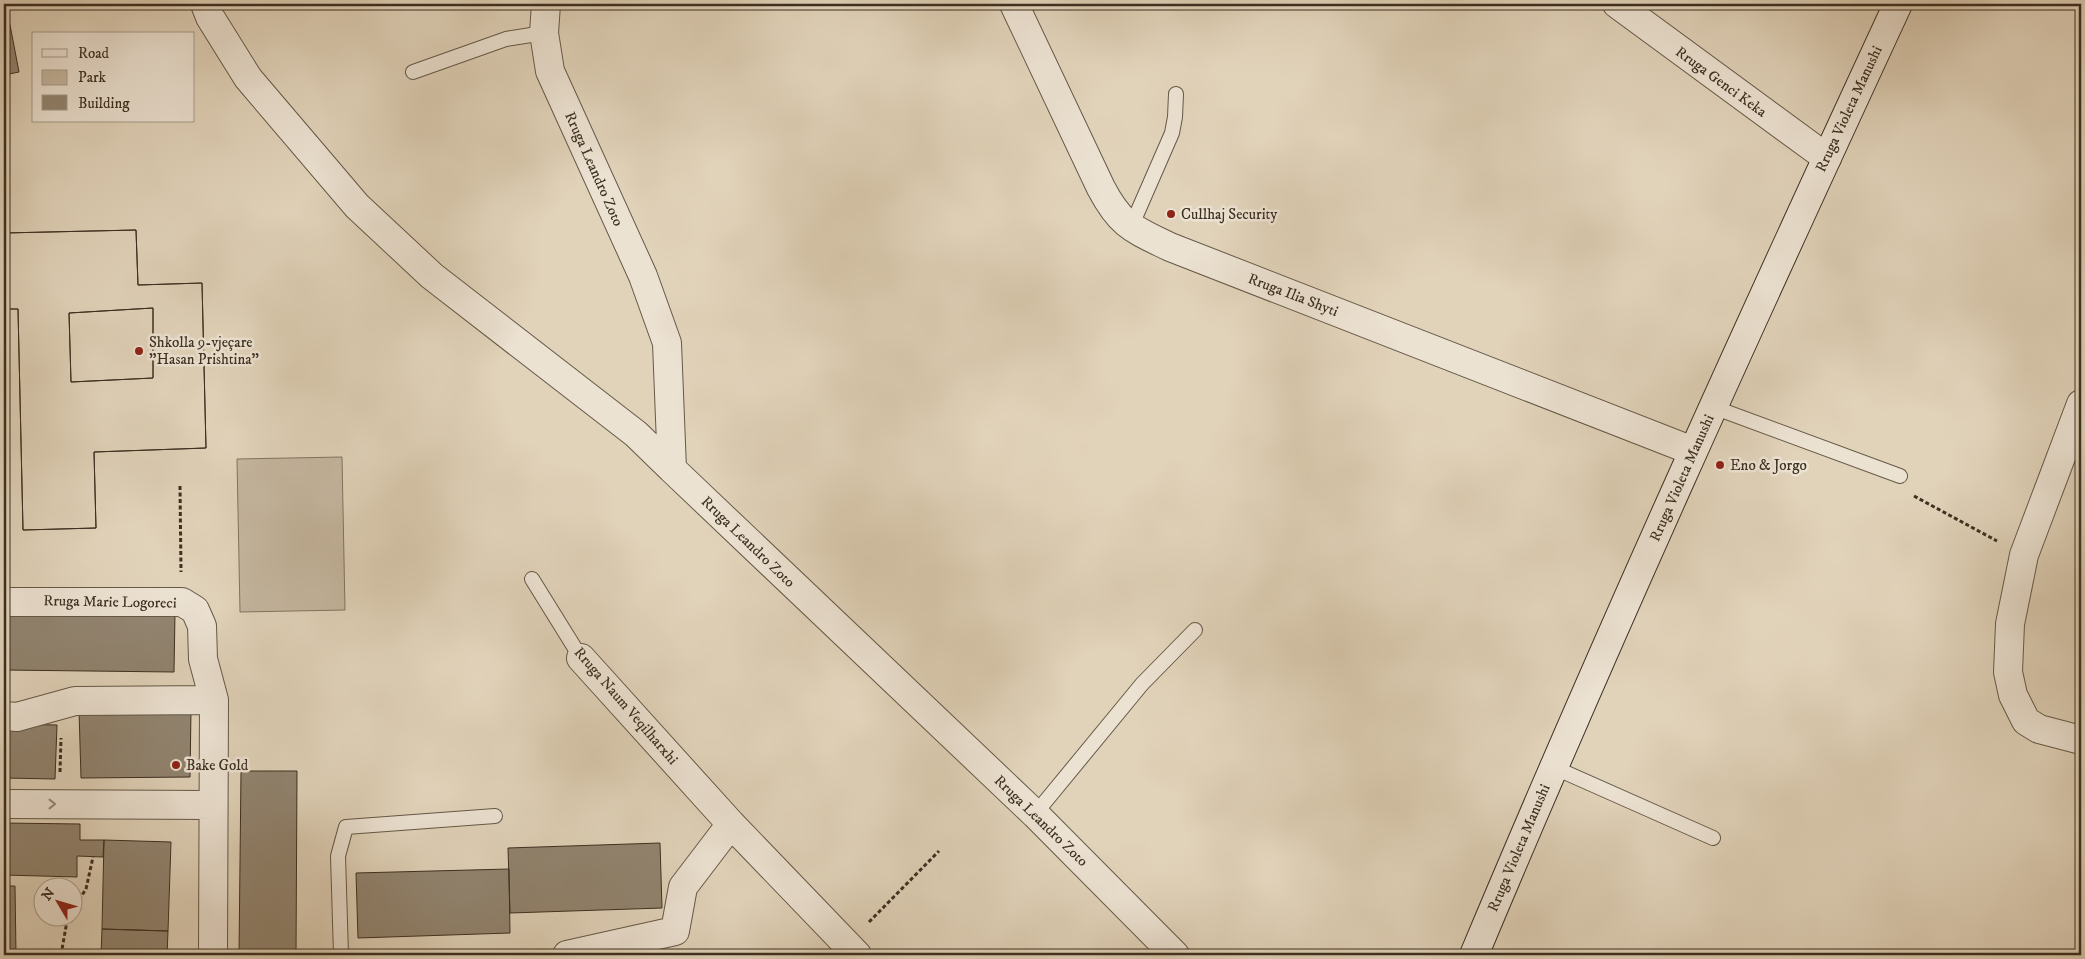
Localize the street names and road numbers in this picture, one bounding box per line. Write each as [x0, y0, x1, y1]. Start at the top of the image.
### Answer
street label: Rruga Genci Keka [1672, 43, 1771, 122]
street label: Rruga Violeta Manushi [1811, 43, 1887, 175]
street label: Rruga Leandro Zoto [560, 109, 628, 229]
street label: Rruga Ilia Shyti [1245, 269, 1341, 321]
street label: Rruga Violeta Manushi [1645, 411, 1719, 544]
street label: Rruga Leandro Zoto [697, 492, 799, 592]
street label: Rruga Marie Logoreci [43, 591, 177, 613]
street label: Rruga Naum Veqilharxhi [570, 643, 682, 769]
street label: Rruga Leandro Zoto [990, 771, 1092, 871]
street label: Rruga Violeta Manushi [1483, 781, 1555, 915]

